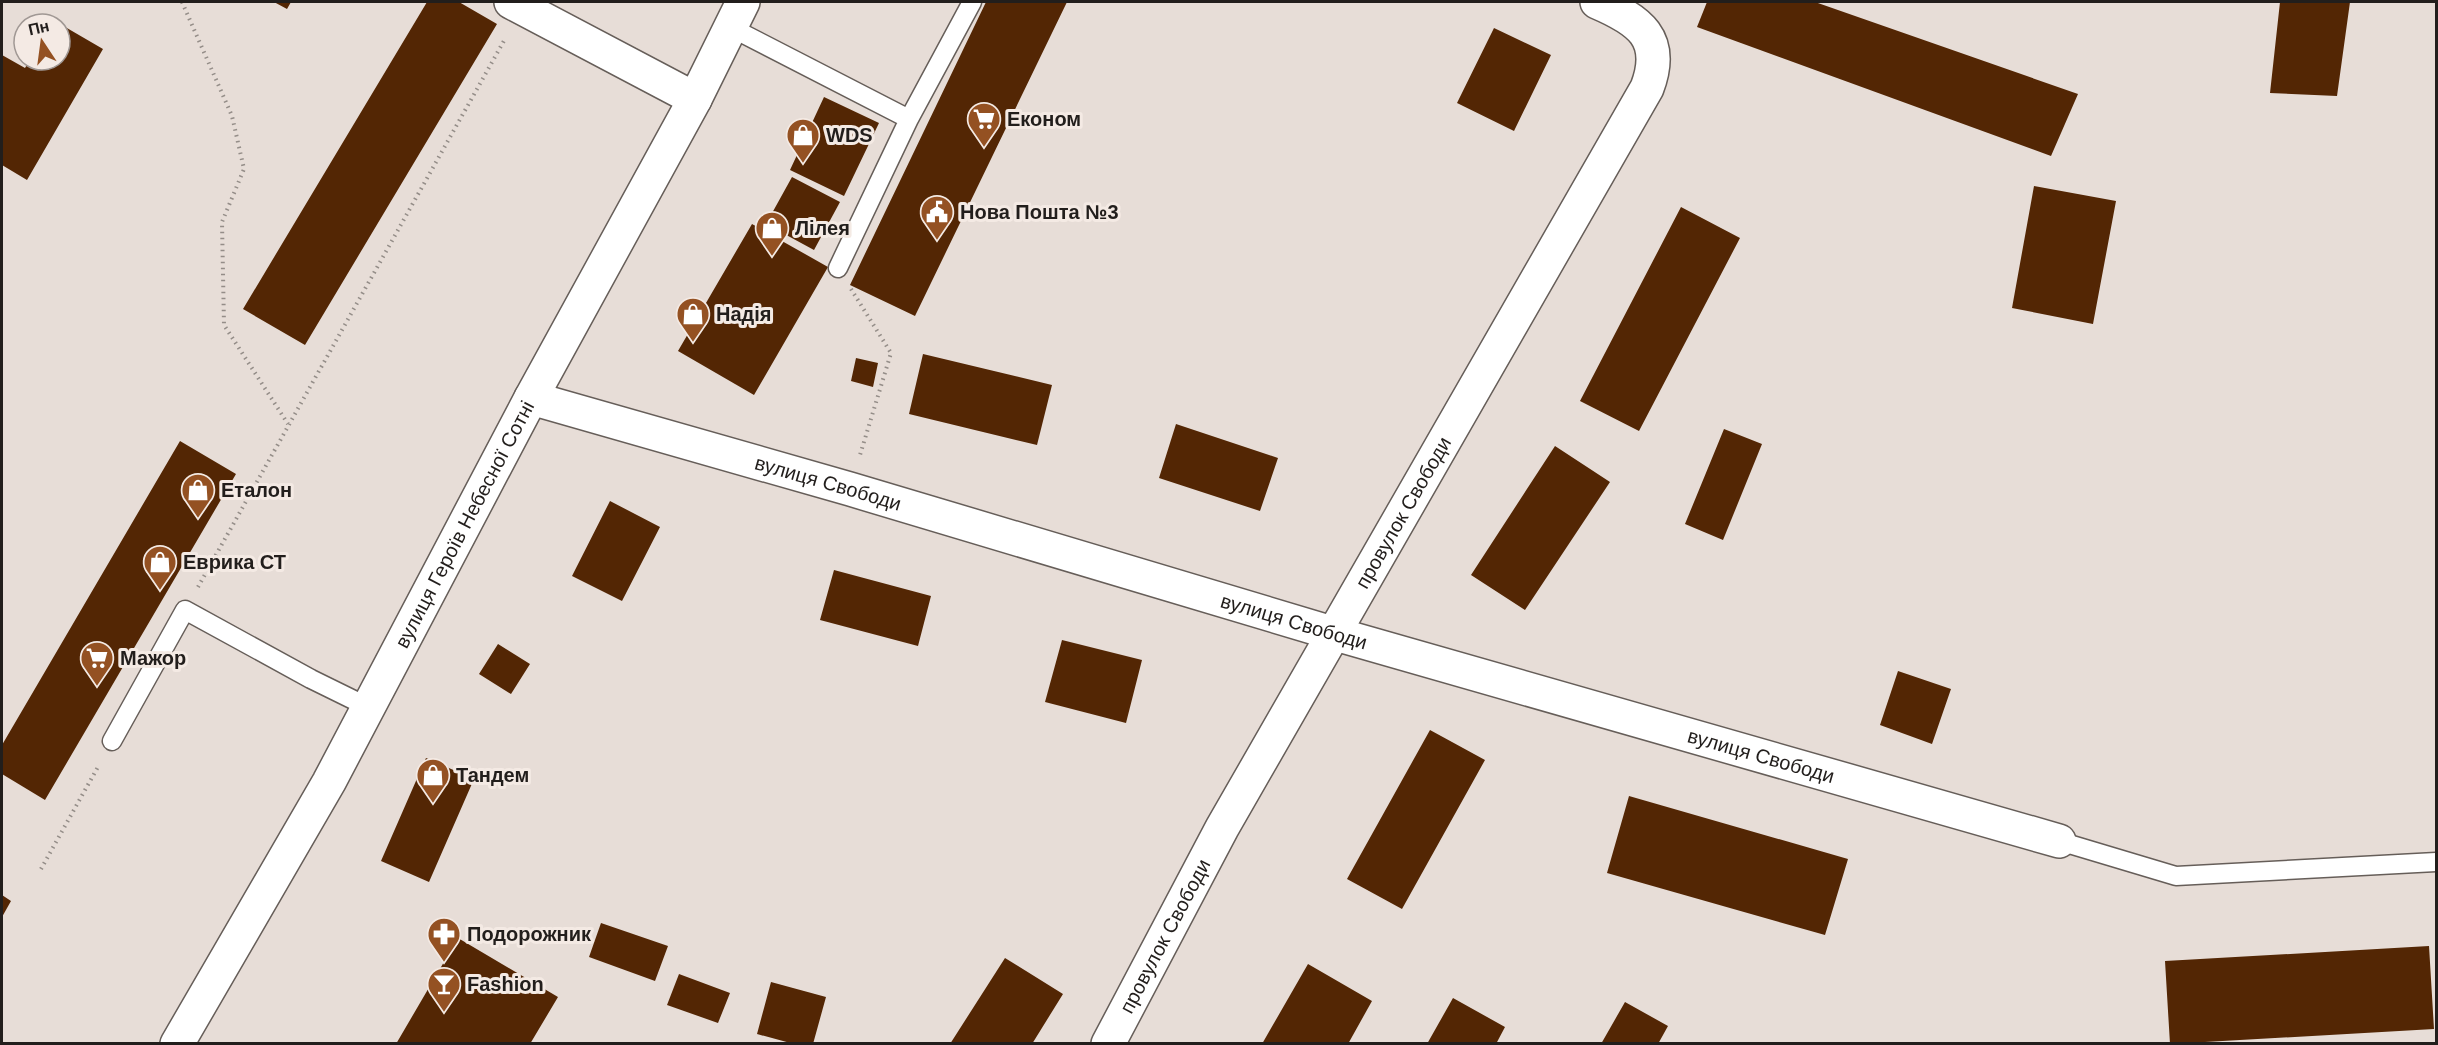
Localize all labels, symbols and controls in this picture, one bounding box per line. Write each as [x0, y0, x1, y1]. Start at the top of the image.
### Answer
north arrow [12, 12, 72, 72]
text: Пн [27, 17, 51, 39]
supermarket icon: Економ [966, 101, 1002, 148]
place label: Економ [1007, 108, 1081, 130]
shop icon: WDS [785, 117, 821, 164]
place label: WDS [826, 124, 873, 146]
public building icon: Нова Пошта №3 [919, 194, 955, 241]
place label: Нова Пошта №3 [960, 201, 1119, 223]
shop icon: Лілея [754, 210, 790, 257]
place label: Лілея [795, 217, 850, 239]
shop icon: Надія [675, 296, 711, 343]
place label: Надія [716, 303, 772, 325]
street label: вулиця Героїв Небесної Сотні [391, 397, 538, 652]
street label: провулок Свободи [1351, 433, 1455, 592]
street label: вулиця Свободи [752, 451, 904, 515]
shop icon: Еталон [180, 472, 216, 519]
place label: Еталон [221, 479, 292, 501]
shop icon: Еврика СТ [142, 544, 178, 591]
place label: Еврика СТ [183, 551, 286, 573]
street label: вулиця Свободи [1218, 589, 1370, 653]
supermarket icon: Мажор [79, 640, 115, 687]
place label: Мажор [120, 647, 186, 669]
street label: вулиця Свободи [1685, 724, 1837, 787]
shop icon: Тандем [415, 757, 451, 804]
place label: Тандем [456, 764, 529, 786]
street label: провулок Свободи [1115, 855, 1215, 1017]
pharmacy icon: Подорожник [426, 916, 462, 963]
place label: Подорожник [467, 923, 592, 945]
bar icon: Fashion [426, 966, 462, 1013]
place label: Fashion [467, 973, 544, 995]

